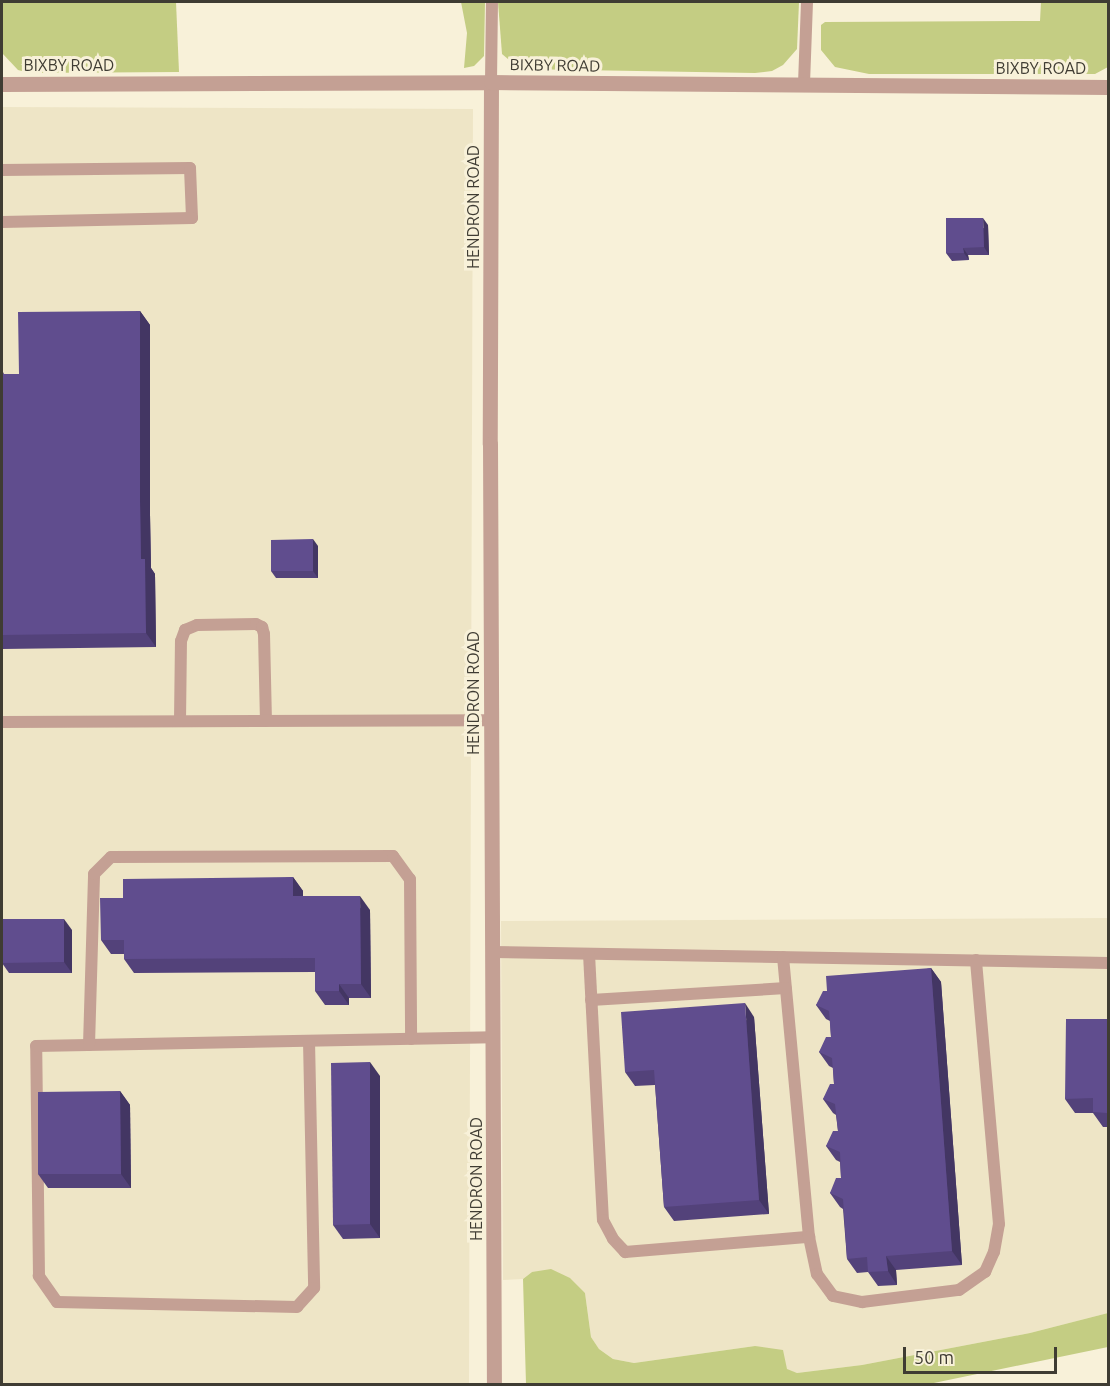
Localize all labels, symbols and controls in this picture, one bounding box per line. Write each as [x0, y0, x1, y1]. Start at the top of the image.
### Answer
street label: BIXBY ROAD [24, 55, 114, 75]
street label: BIXBY ROAD [509, 55, 601, 75]
street label: BIXBY ROAD [996, 58, 1086, 78]
street label: HENDRON ROAD [463, 145, 483, 269]
street label: HENDRON ROAD [463, 631, 483, 755]
street label: HENDRON ROAD [466, 1117, 486, 1241]
scale bar [906, 1335, 1060, 1373]
text: 50 m [914, 1347, 954, 1367]

